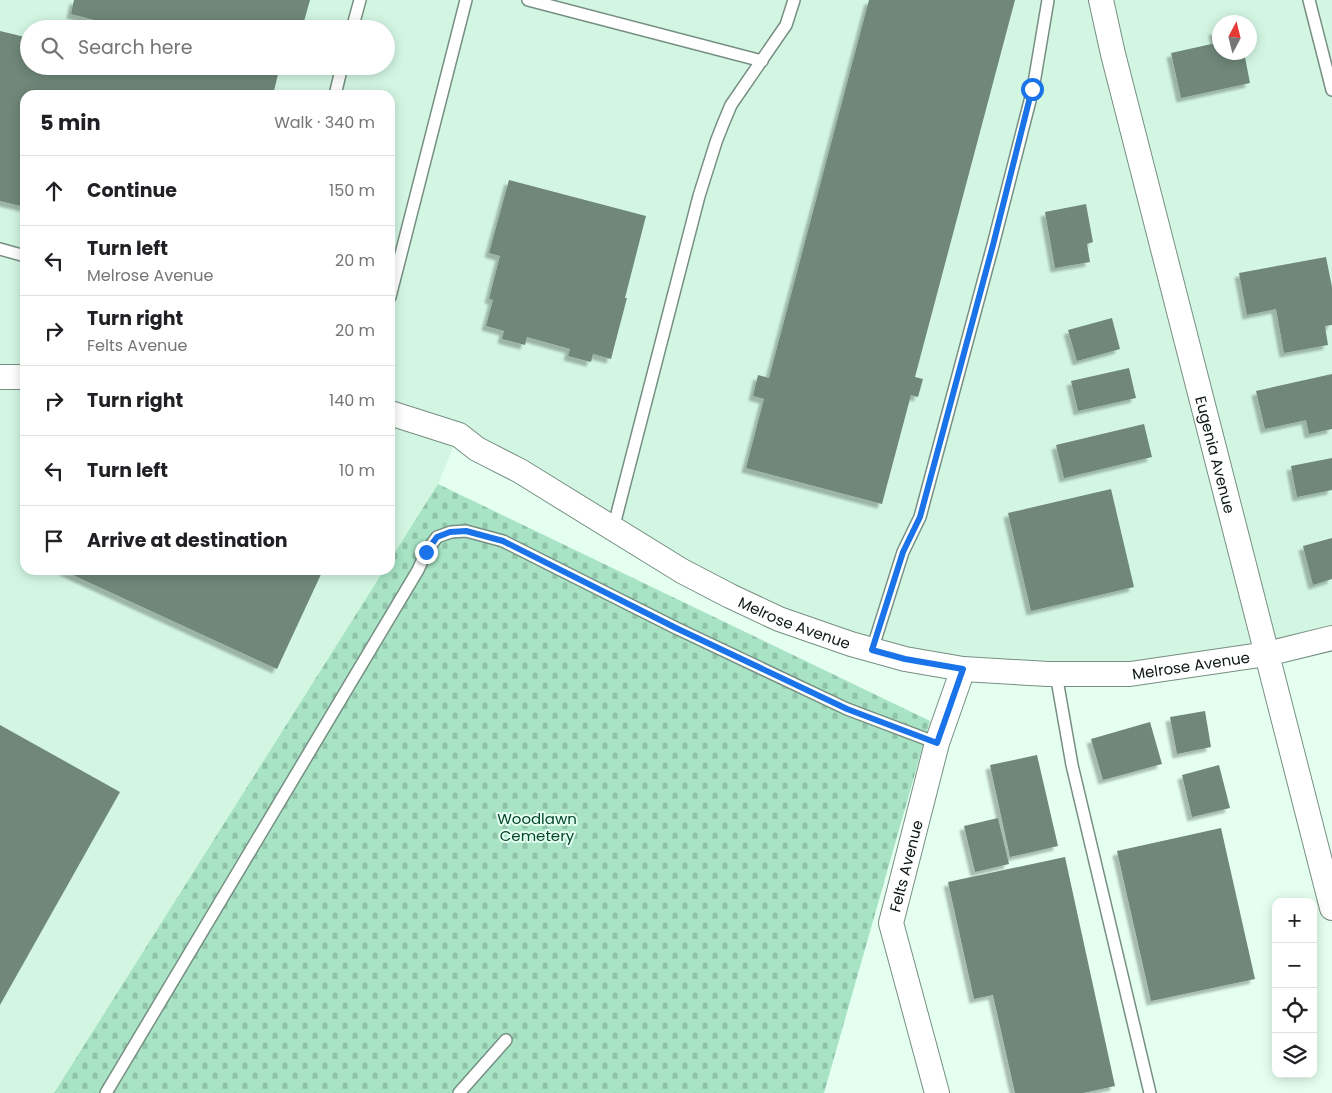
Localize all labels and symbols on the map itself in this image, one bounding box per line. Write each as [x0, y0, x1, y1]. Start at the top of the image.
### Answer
north arrow [1212, 15, 1257, 60]
route start [1021, 78, 1044, 101]
street label: Eugenia Avenue [1191, 394, 1241, 516]
route end [415, 541, 438, 564]
street label: Melrose Avenue [735, 591, 853, 654]
street label: Melrose Avenue [1131, 646, 1251, 684]
park label: Woodlawn Cemetery [497, 808, 577, 846]
street label: Felts Avenue [884, 818, 927, 914]

